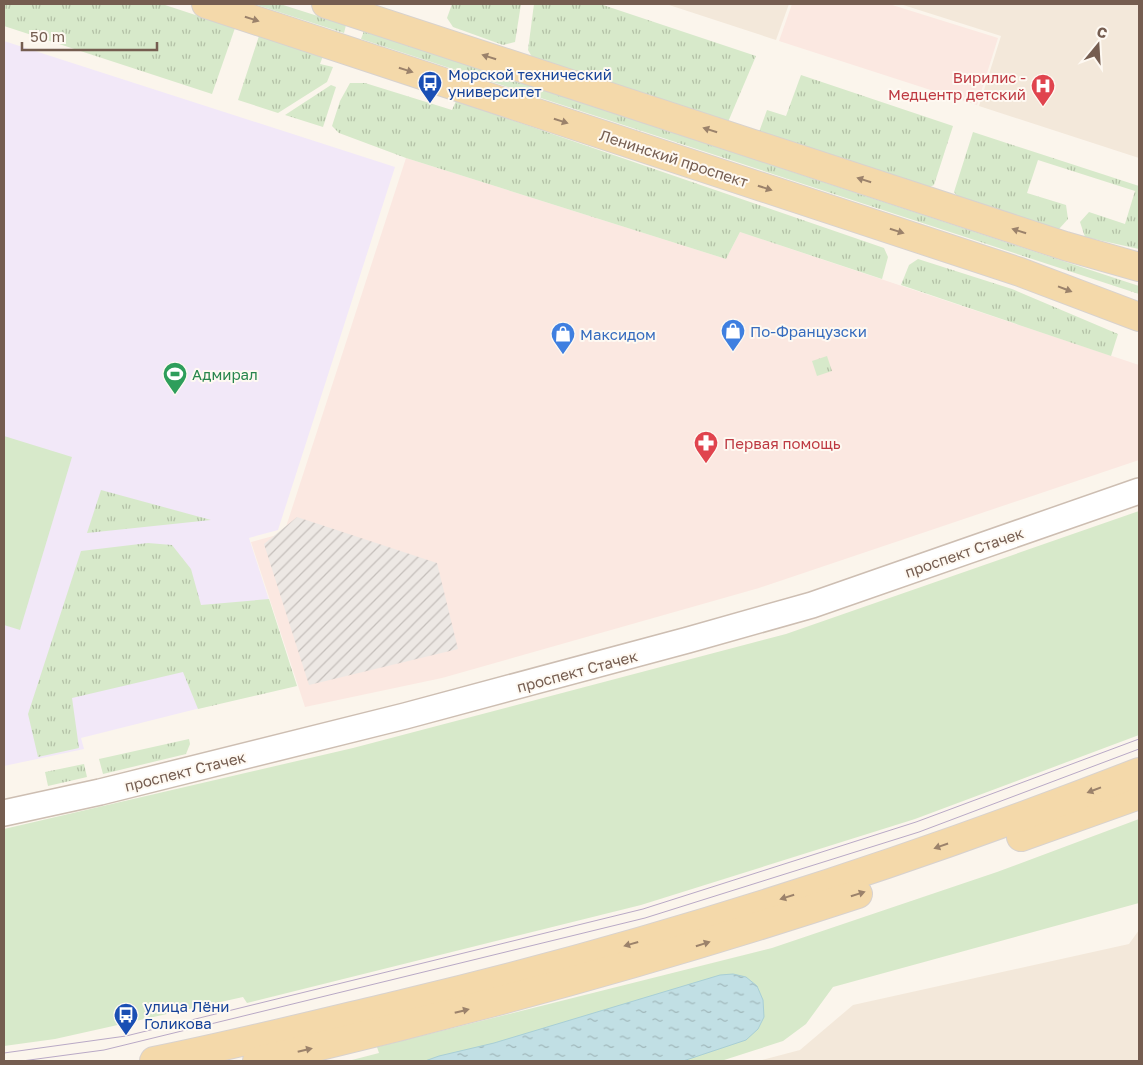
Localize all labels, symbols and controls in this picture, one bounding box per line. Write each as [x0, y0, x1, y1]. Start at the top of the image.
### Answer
one-way arrow [245, 15, 260, 23]
scale bar [22, 20, 158, 52]
north arrow [1073, 20, 1123, 70]
text: С [1095, 23, 1110, 42]
text: 50 m [30, 27, 65, 45]
one-way arrow [481, 53, 496, 61]
place label: Морской технический университет [448, 65, 612, 100]
one-way arrow [399, 67, 414, 74]
place label: Вирилис - Медцентр детский [888, 68, 1026, 103]
bus stop icon: Морской технический университет [417, 70, 443, 104]
hospital icon: Вирилис - Медцентр детский [1030, 73, 1056, 107]
one-way arrow [554, 117, 569, 125]
one-way arrow [702, 125, 717, 133]
street label: Ленинский проспект [598, 126, 751, 191]
one-way arrow [857, 176, 872, 184]
one-way arrow [758, 184, 773, 192]
one-way arrow [890, 227, 905, 235]
one-way arrow [1011, 227, 1026, 234]
one-way arrow [1058, 286, 1072, 294]
shop icon: По-Французски [720, 318, 746, 352]
shop icon: Максидом [550, 321, 576, 355]
place label: По-Французски [750, 322, 867, 340]
place label: Максидом [580, 325, 656, 343]
sports icon: Адмирал [162, 361, 188, 395]
place label: Адмирал [192, 365, 258, 383]
pharmacy icon: Первая помощь [693, 430, 719, 464]
place label: Первая помощь [724, 434, 841, 452]
street label: проспект Стачек [902, 523, 1026, 581]
street label: проспект Стачек [515, 646, 640, 696]
street label: проспект Стачек [123, 747, 248, 795]
one-way arrow [1086, 786, 1101, 794]
one-way arrow [934, 843, 949, 850]
one-way arrow [851, 890, 866, 898]
one-way arrow [779, 893, 794, 901]
one-way arrow [696, 939, 711, 947]
one-way arrow [624, 940, 639, 948]
place label: улица Лёни Голикова [144, 997, 229, 1032]
bus stop icon: улица Лёни Голикова [113, 1002, 139, 1036]
one-way arrow [455, 1007, 470, 1015]
one-way arrow [297, 1046, 312, 1054]

